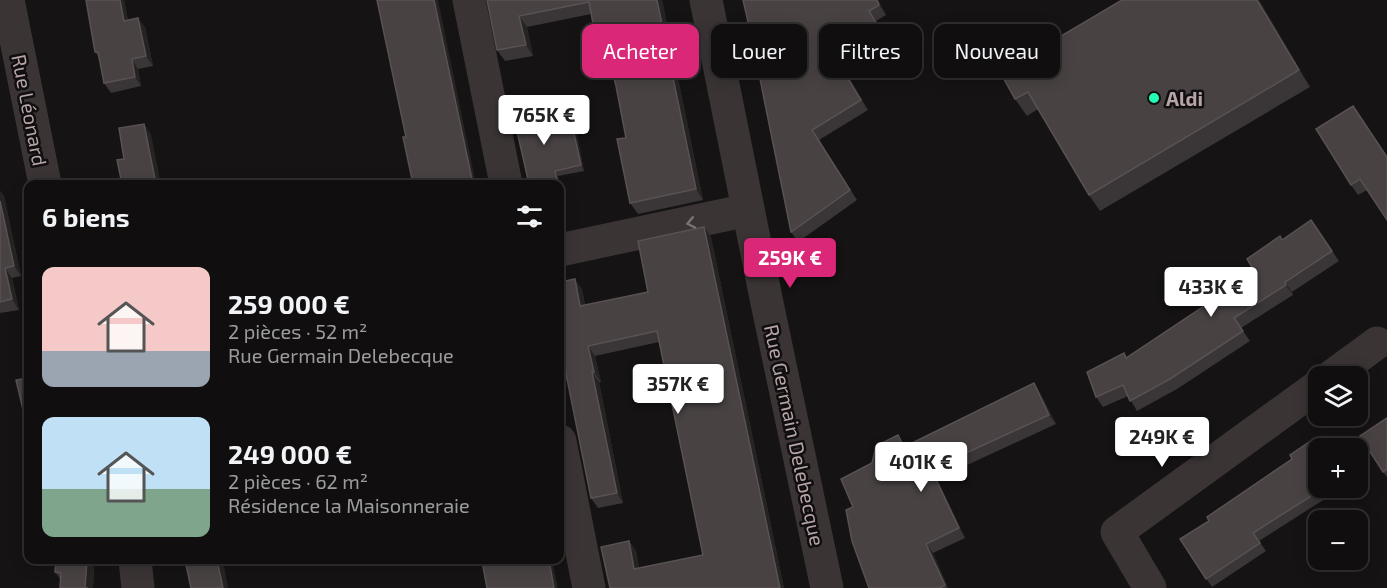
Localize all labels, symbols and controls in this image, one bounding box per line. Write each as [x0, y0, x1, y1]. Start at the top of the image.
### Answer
chip: Acheter [582, 24, 699, 78]
chip: Louer [711, 24, 807, 78]
chip: Filtres [819, 24, 922, 78]
chip: Nouveau [934, 24, 1060, 78]
street label: Rue Léonard [7, 52, 53, 168]
place label: Aldi [1166, 86, 1203, 110]
marker: Aldi [1147, 91, 1161, 105]
pin: 765K € [495, 95, 593, 146]
text: 765K € [512, 102, 576, 126]
icon: filters [513, 200, 546, 233]
text: 6 biens [42, 201, 130, 232]
one-way arrow [687, 216, 697, 229]
pin: 259K € [741, 238, 839, 289]
text: 259K € [758, 245, 822, 269]
pin: 433K € [1162, 267, 1260, 318]
text: 433K € [1178, 274, 1244, 298]
text: 259 000 € [228, 288, 350, 319]
icon: home [90, 291, 162, 363]
text: 2 pièces · 52 m² [228, 319, 367, 343]
street label: Rue Germain Delebecque [760, 322, 830, 548]
text: Rue Germain Delebecque [228, 343, 454, 367]
pin: 357K € [629, 364, 727, 415]
map controls [1308, 366, 1368, 570]
button: layers [1308, 366, 1368, 426]
text: 357K € [647, 371, 709, 395]
pin: 249K € [1113, 417, 1211, 468]
text: 249K € [1129, 424, 1195, 448]
text: 249 000 € [228, 438, 352, 469]
button: + [1308, 438, 1368, 498]
icon: home [90, 441, 162, 513]
pin: 401K € [872, 442, 970, 493]
text: 401K € [889, 449, 953, 473]
text: 2 pièces · 62 m² [228, 469, 368, 493]
text: Résidence la Maisonneraie [228, 493, 470, 517]
button: − [1308, 510, 1368, 570]

